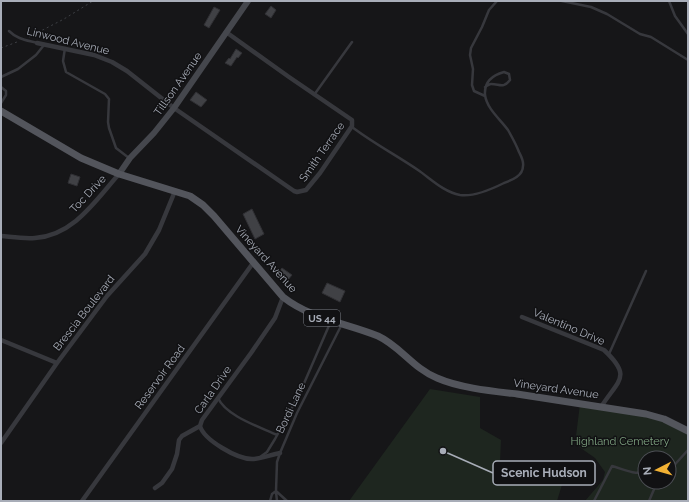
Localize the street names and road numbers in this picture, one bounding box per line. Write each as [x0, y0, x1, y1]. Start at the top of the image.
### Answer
street label: Linwood Avenue [25, 24, 111, 58]
street label: Tillson Avenue [151, 49, 205, 118]
street label: Smith Terrace [297, 119, 348, 184]
street label: Toc Drive [67, 172, 109, 216]
street label: Vineyard Avenue [232, 223, 300, 296]
street label: Brescia Boulevard [51, 273, 118, 353]
street label: Valentino Drive [531, 306, 607, 348]
road number: US 44 [304, 310, 340, 326]
street label: Reservoir Road [132, 342, 188, 412]
street label: Carla Drive [192, 363, 235, 416]
street label: Vineyard Avenue [513, 377, 600, 401]
street label: Bordi Lane [274, 380, 309, 436]

